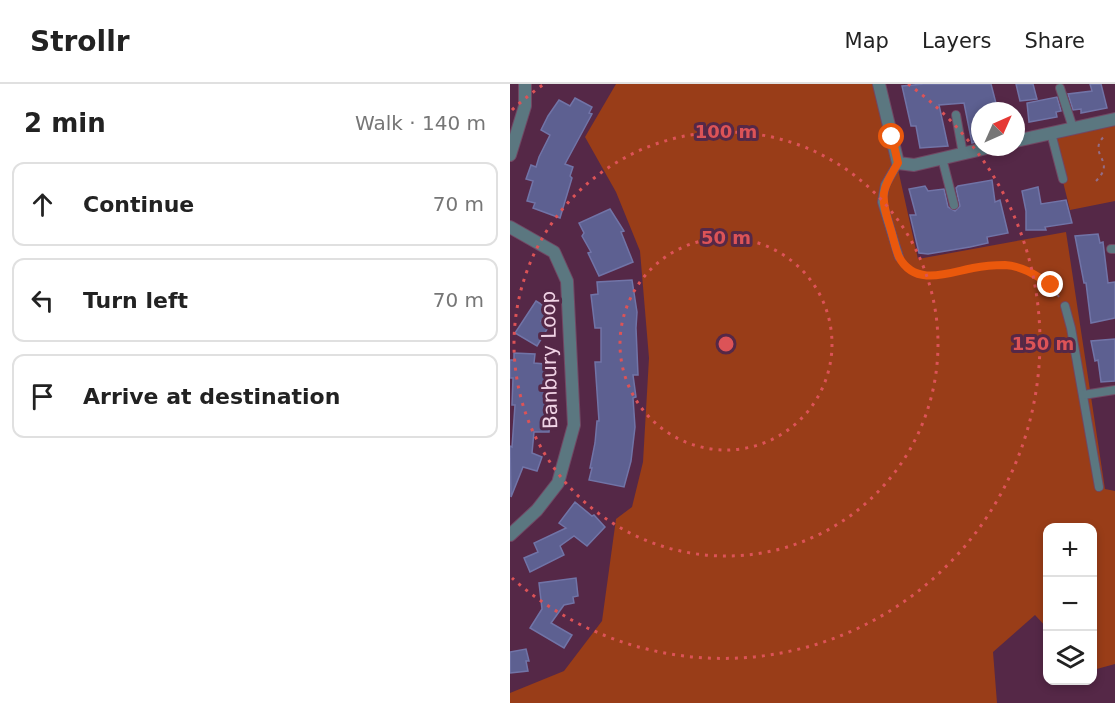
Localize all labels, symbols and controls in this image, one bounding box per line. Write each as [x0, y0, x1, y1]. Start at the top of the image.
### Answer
text: Strollr [30, 25, 130, 58]
text: Map [845, 29, 889, 53]
text: Layers [922, 29, 991, 53]
text: Share [1024, 29, 1085, 53]
north arrow [971, 102, 1025, 156]
text: 2 min [24, 108, 106, 138]
text: Walk · 140 m [355, 111, 486, 135]
text: 100 m [695, 121, 757, 142]
route start [878, 123, 904, 149]
icon: ahead [26, 188, 59, 221]
text: Continue [83, 192, 194, 217]
text: 70 m [433, 192, 484, 216]
text: 50 m [701, 227, 751, 248]
route end [1037, 271, 1063, 297]
icon: left [26, 284, 59, 317]
text: Turn left [83, 288, 188, 313]
text: 70 m [433, 288, 484, 312]
street label: Banbury Loop [536, 291, 562, 429]
text: 150 m [1012, 333, 1074, 354]
centre of rings [716, 334, 736, 354]
icon: arrive [26, 380, 59, 413]
text: Arrive at destination [83, 384, 340, 409]
map controls [1043, 523, 1097, 685]
button: + [1043, 523, 1097, 577]
button: − [1043, 577, 1097, 631]
button: layers [1043, 631, 1097, 685]

